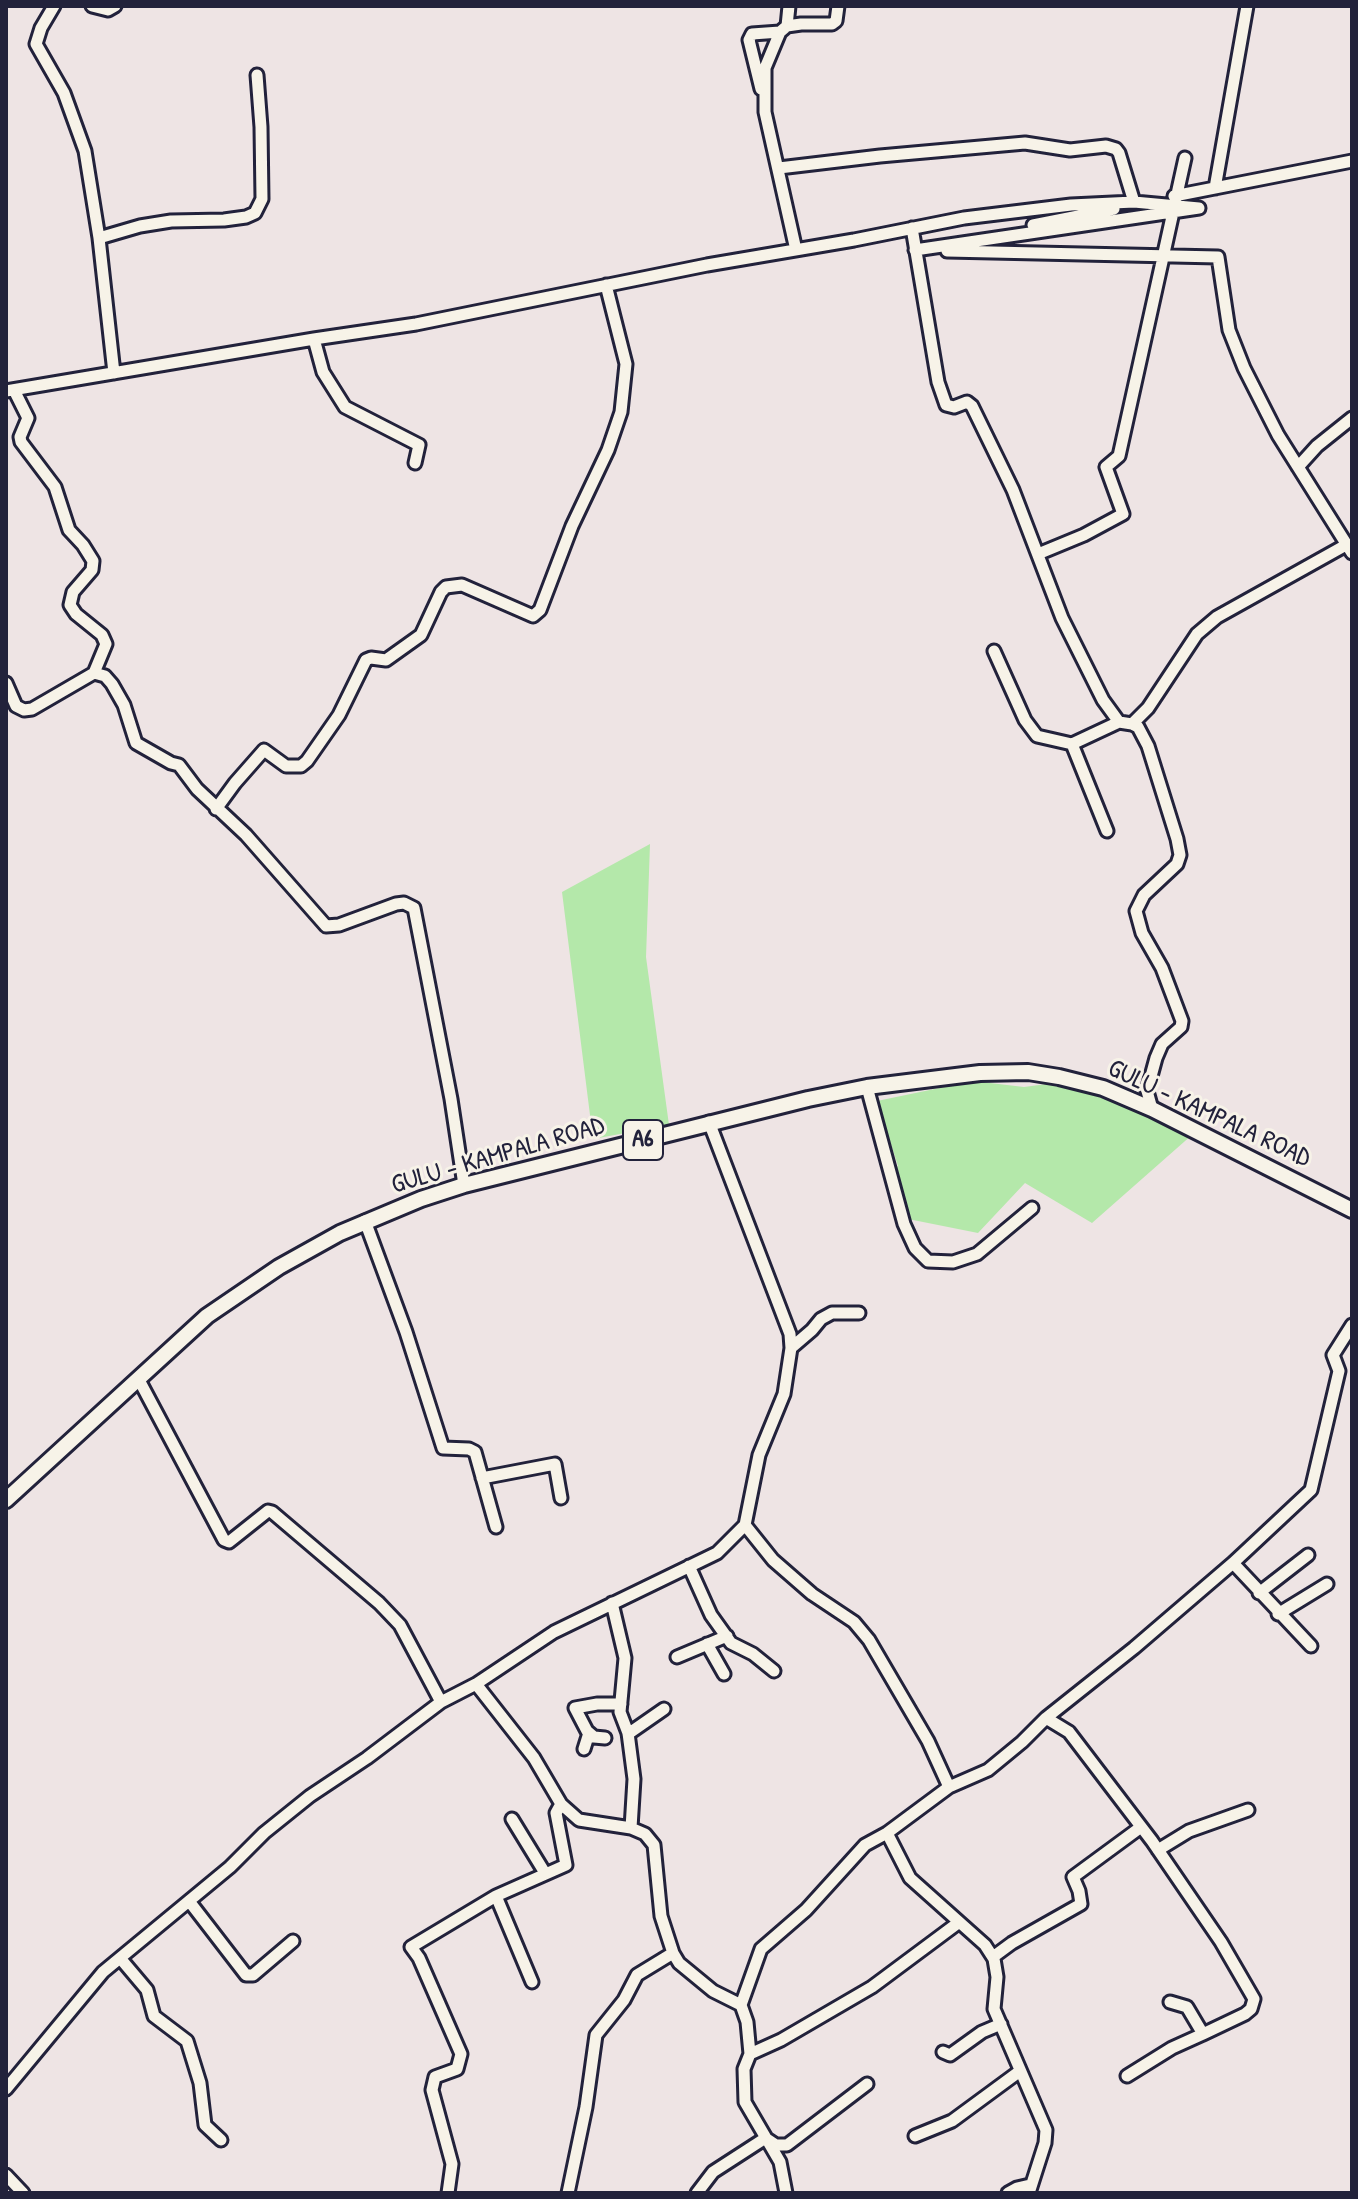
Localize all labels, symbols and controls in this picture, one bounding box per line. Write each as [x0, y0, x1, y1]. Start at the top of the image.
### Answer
street label: GULU - KAMPALA ROAD [1103, 1053, 1315, 1175]
street label: GULU - KAMPALA ROAD [388, 1111, 608, 1201]
road number: A6 [623, 1120, 663, 1160]

